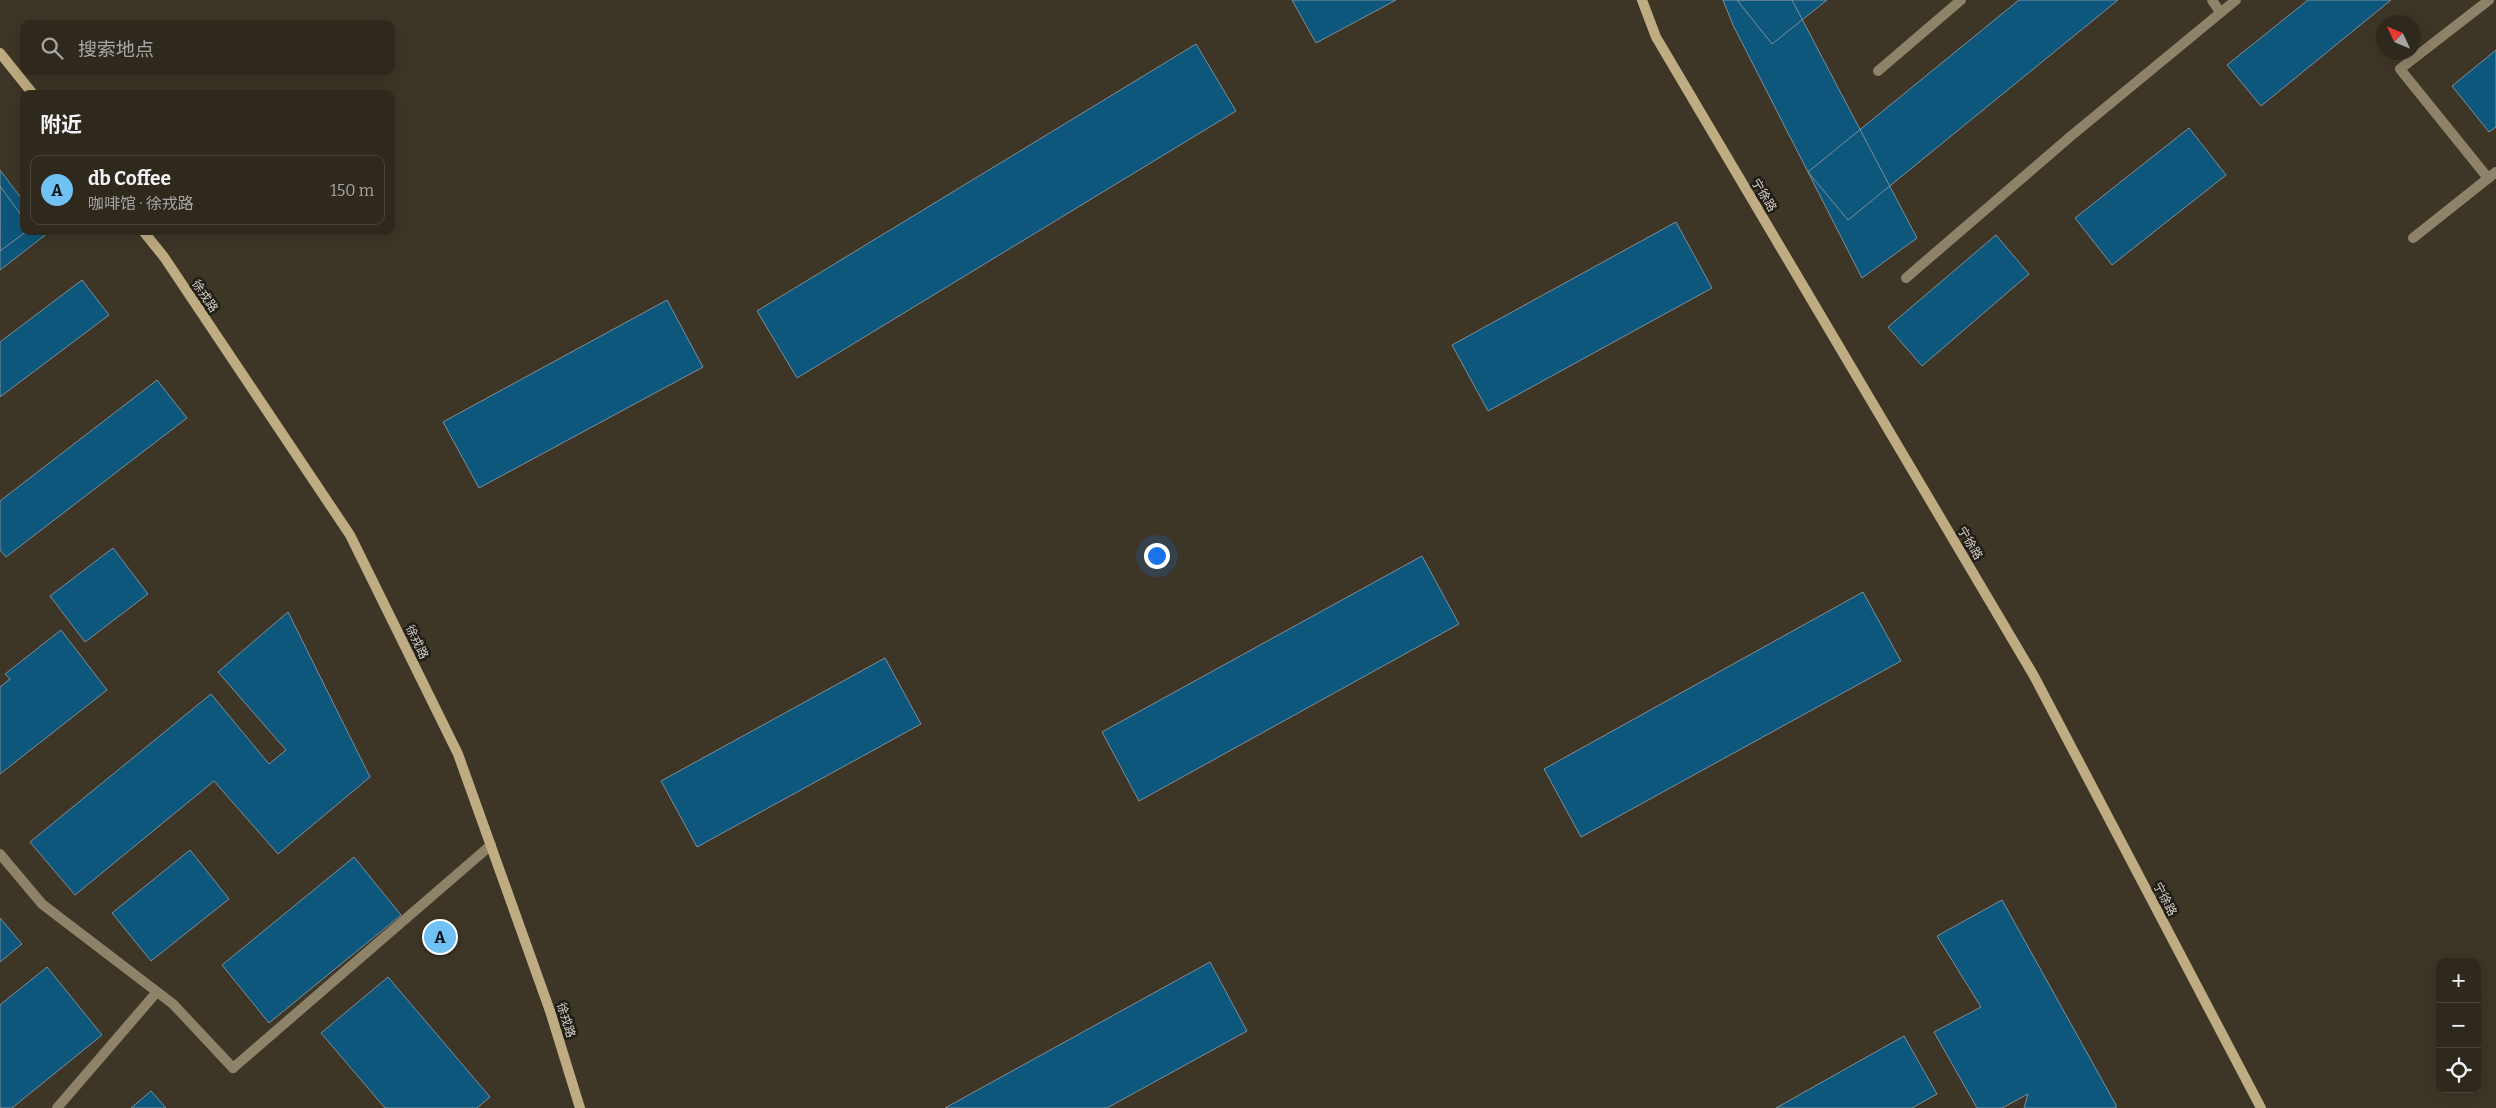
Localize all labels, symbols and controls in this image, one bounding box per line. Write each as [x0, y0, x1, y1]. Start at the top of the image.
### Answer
north arrow [2376, 15, 2421, 60]
search box [20, 20, 395, 75]
icon: search [38, 34, 66, 62]
text: 搜索地点 [78, 38, 154, 61]
text: 附近 [40, 112, 82, 138]
text: db Coffee [88, 167, 171, 190]
street label: 宁徐路 [1749, 176, 1779, 214]
text: A [51, 181, 63, 200]
text: 150 m [330, 181, 374, 200]
text: 咖啡馆 · 徐戎路 [88, 194, 194, 213]
street label: 徐戎路 [189, 277, 221, 315]
street label: 宁徐路 [1955, 524, 1985, 562]
your location [1144, 543, 1170, 569]
street label: 徐戎路 [403, 623, 431, 661]
street label: 宁徐路 [2150, 880, 2180, 918]
pin: A [424, 918, 456, 956]
map controls [2436, 958, 2481, 1093]
button: + [2436, 958, 2481, 1003]
street label: 徐戎路 [554, 1001, 578, 1039]
button: − [2436, 1003, 2481, 1048]
button: locate [2436, 1048, 2481, 1093]

